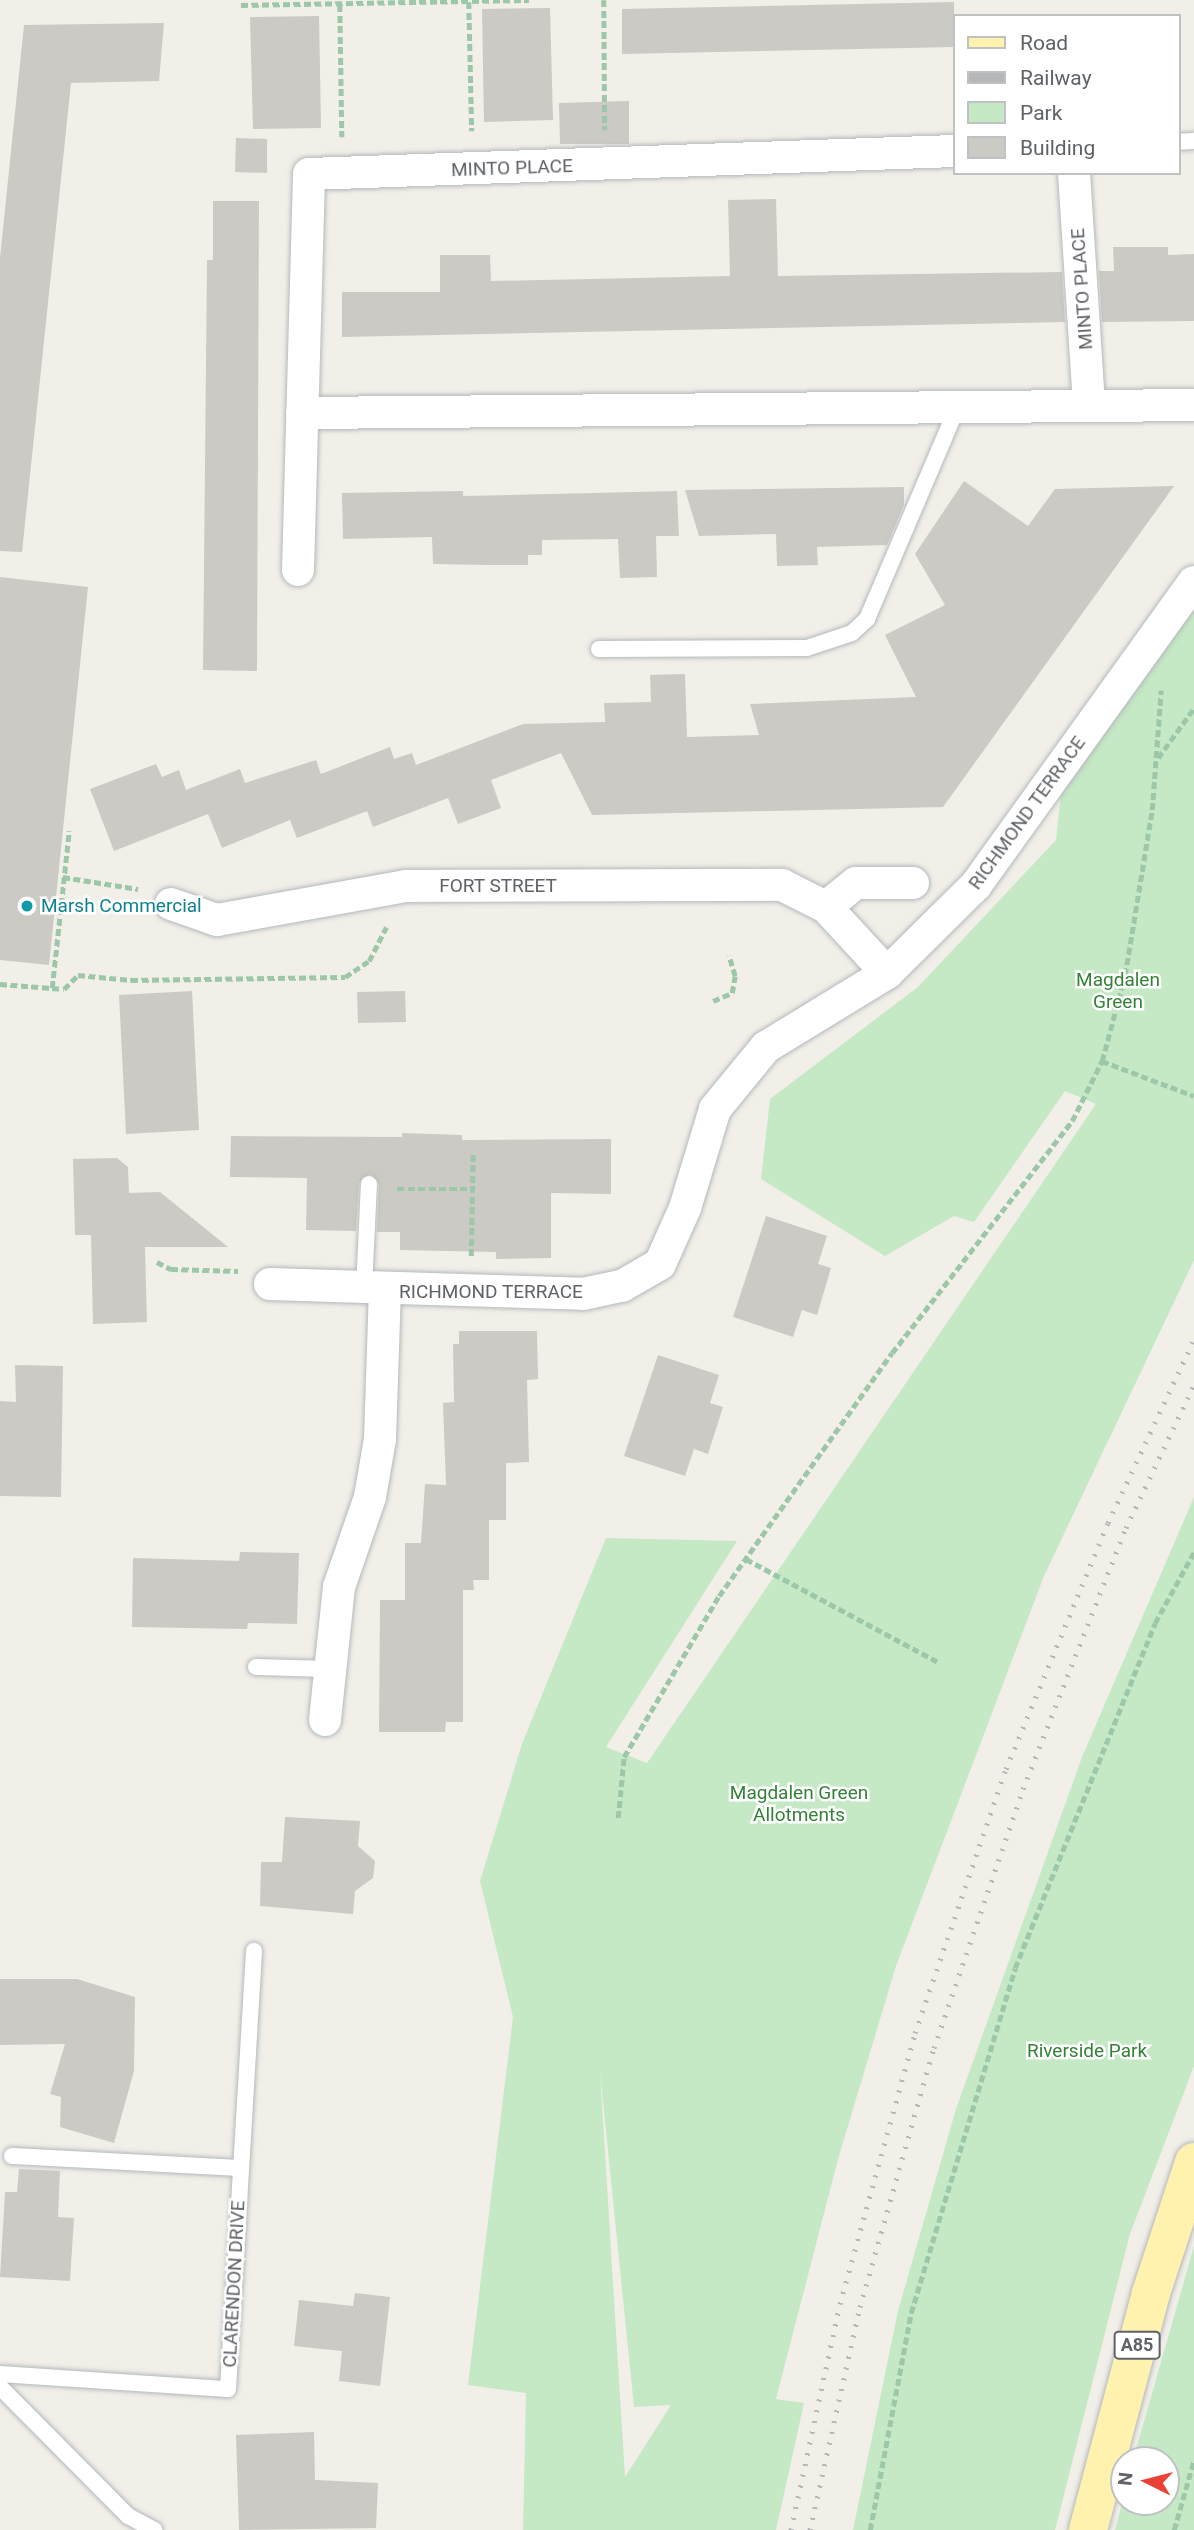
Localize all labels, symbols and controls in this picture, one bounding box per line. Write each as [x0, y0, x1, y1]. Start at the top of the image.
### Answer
legend [953, 14, 1180, 175]
text: Road [1020, 31, 1068, 55]
text: Railway [1020, 66, 1092, 90]
text: Park [1020, 101, 1062, 125]
text: Building [1020, 136, 1095, 160]
street label: MINTO PLACE [451, 154, 573, 182]
street label: MINTO PLACE [1066, 227, 1098, 351]
street label: RICHMOND TERRACE [964, 732, 1090, 894]
street label: FORT STREET [439, 875, 557, 897]
place label: Marsh Commercial [41, 895, 202, 917]
marker: Marsh Commercial [19, 898, 35, 914]
park label: Magdalen Green [1076, 969, 1160, 1013]
street label: RICHMOND TERRACE [399, 1281, 583, 1303]
park label: Magdalen Green Allotments [730, 1782, 868, 1826]
park label: Riverside Park [1027, 2040, 1147, 2062]
street label: CLARENDON DRIVE [218, 2200, 250, 2368]
road number: A85 [1112, 2330, 1162, 2360]
north arrow [1110, 2446, 1180, 2516]
text: N [1113, 2471, 1138, 2487]

